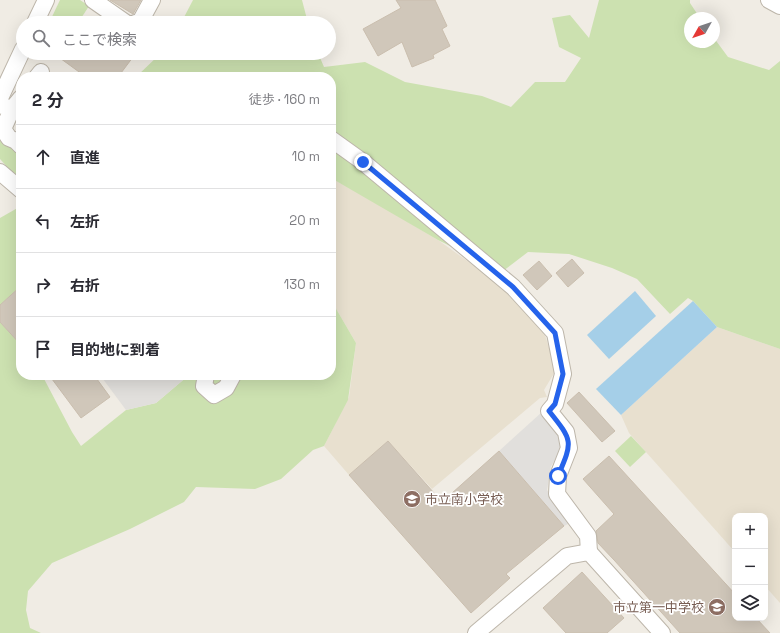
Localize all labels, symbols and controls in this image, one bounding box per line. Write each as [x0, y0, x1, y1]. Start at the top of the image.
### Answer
north arrow [684, 12, 720, 48]
search box [16, 16, 336, 60]
icon: search [30, 27, 52, 49]
text: ここで検索 [62, 30, 137, 49]
text: 2 分 [32, 89, 63, 111]
text: 徒歩 · 160 m [249, 91, 320, 108]
icon: ahead [32, 146, 54, 168]
text: 直進 [70, 148, 100, 167]
text: 10 m [292, 148, 320, 165]
route end [354, 153, 372, 171]
icon: left [32, 210, 54, 232]
text: 左折 [70, 212, 100, 231]
text: 20 m [289, 212, 320, 229]
icon: right [32, 274, 54, 296]
text: 右折 [70, 276, 100, 295]
text: 130 m [284, 276, 320, 293]
icon: arrive [32, 338, 54, 360]
text: 目的地に到着 [70, 340, 160, 359]
route start [549, 467, 567, 485]
school or university icon: 市立南小学校 [402, 489, 422, 509]
place label: 市立南小学校 [425, 491, 503, 508]
map controls [732, 513, 768, 621]
button: + [732, 513, 768, 549]
button: − [732, 549, 768, 585]
button: layers [732, 585, 768, 621]
school or university icon: 市立第一中学校 [707, 597, 727, 617]
place label: 市立第一中学校 [613, 599, 704, 616]

